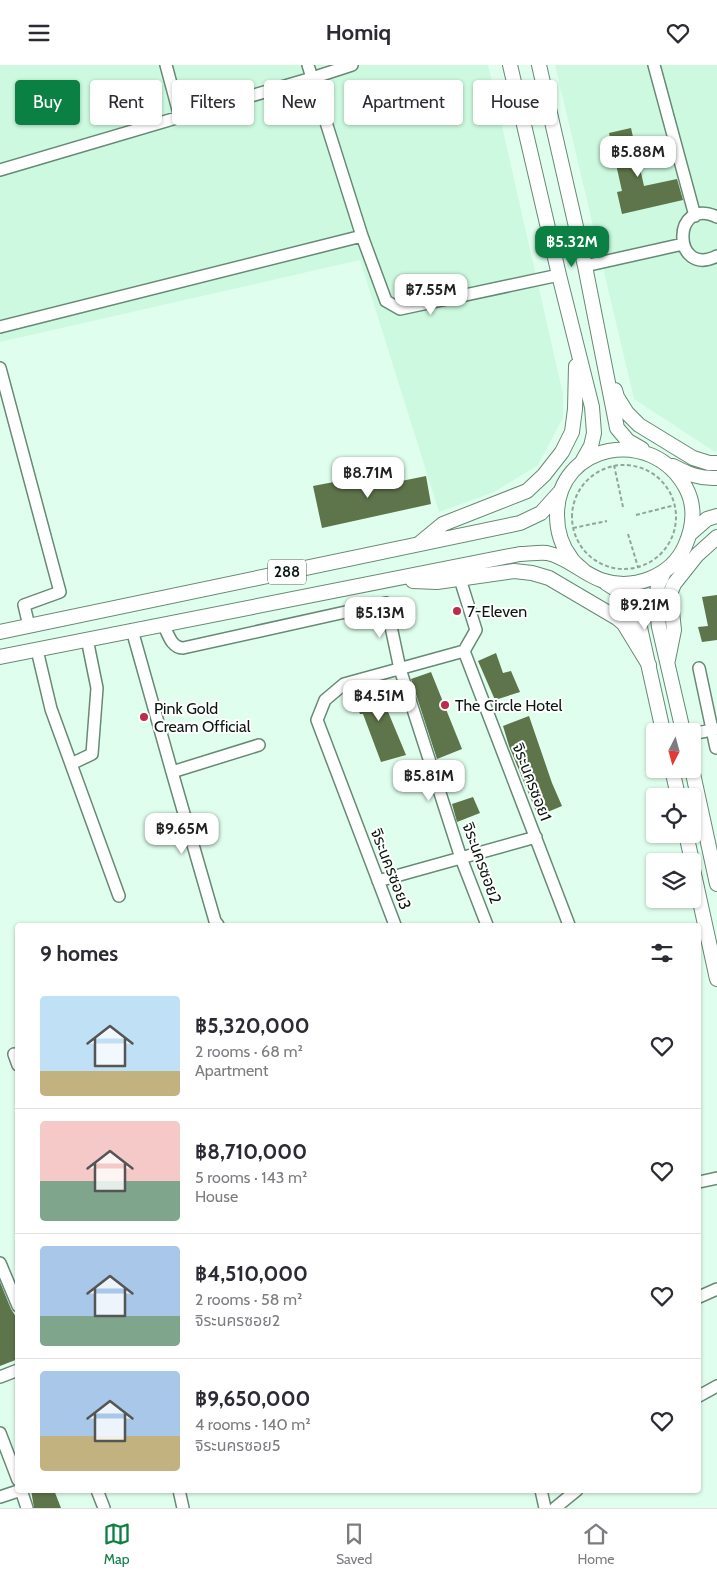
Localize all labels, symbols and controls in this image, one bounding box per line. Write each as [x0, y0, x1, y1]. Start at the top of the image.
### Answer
icon: menu [25, 19, 53, 47]
text: Homiq [326, 19, 391, 46]
icon: heart [664, 19, 692, 47]
chip: Buy [15, 80, 80, 125]
chip: Rent [90, 80, 162, 125]
chip: Filters [172, 80, 254, 125]
chip: New [264, 80, 334, 125]
chip: Apartment [344, 80, 463, 125]
chip: House [473, 80, 557, 125]
pin: ฿5.88M [597, 135, 679, 178]
text: ฿5.88M [611, 142, 665, 161]
pin: ฿5.32M [531, 225, 613, 268]
text: ฿5.32M [546, 232, 598, 251]
pin: ฿7.55M [390, 273, 472, 316]
text: ฿7.55M [406, 280, 456, 299]
pin: ฿8.71M [327, 457, 409, 499]
text: ฿8.71M [343, 463, 393, 482]
road number: 288 [268, 559, 306, 585]
pin: ฿9.21M [604, 589, 686, 631]
text: ฿9.21M [620, 595, 670, 614]
pin: ฿5.13M [339, 597, 421, 639]
place label: 7-Eleven [467, 602, 527, 621]
text: ฿5.13M [355, 603, 405, 622]
marker: 7-Eleven [451, 605, 463, 617]
pin: ฿4.51M [338, 679, 420, 722]
text: ฿4.51M [354, 686, 404, 705]
place label: The Circle Hotel [455, 696, 563, 715]
place label: Pink Gold Cream Official [154, 699, 251, 736]
marker: The Circle Hotel [439, 699, 451, 711]
marker: Pink Gold Cream Official [138, 711, 150, 723]
north arrow [646, 723, 701, 777]
map controls [646, 723, 701, 908]
street label: จิระนครซอย1 [508, 740, 556, 824]
pin: ฿5.81M [388, 759, 470, 802]
text: ฿5.81M [404, 766, 454, 785]
button: locate [646, 788, 701, 843]
pin: ฿9.65M [141, 813, 223, 855]
text: ฿9.65M [156, 819, 208, 838]
street label: จิระนครซอย2 [458, 819, 505, 906]
street label: จิระนครซอย3 [367, 825, 415, 912]
button: layers [646, 853, 701, 908]
icon: filters [648, 939, 676, 967]
text: 9 homes [40, 941, 118, 966]
text: ฿5,320,000 [195, 1013, 310, 1038]
icon: home [80, 1016, 140, 1076]
icon: heart [648, 1032, 676, 1060]
text: 2 rooms · 68 m² [195, 1042, 303, 1061]
text: Apartment [195, 1061, 268, 1080]
text: ฿8,710,000 [195, 1139, 307, 1164]
icon: home [80, 1141, 140, 1201]
icon: heart [648, 1157, 676, 1185]
text: 5 rooms · 143 m² [195, 1168, 307, 1187]
text: House [195, 1187, 238, 1206]
text: ฿4,510,000 [195, 1261, 308, 1286]
icon: home [80, 1266, 140, 1326]
icon: heart [648, 1282, 676, 1310]
text: 2 rooms · 58 m² [195, 1290, 302, 1309]
text: จิระนครซอย2 [195, 1311, 280, 1330]
text: ฿9,650,000 [195, 1386, 310, 1411]
icon: home [80, 1391, 140, 1451]
icon: heart [648, 1407, 676, 1435]
text: 4 rooms · 140 m² [195, 1415, 311, 1434]
text: จิระนครซอย5 [195, 1436, 280, 1455]
tab: Map [103, 1520, 131, 1568]
tab: Saved [336, 1520, 372, 1568]
tab: Home [578, 1520, 614, 1568]

